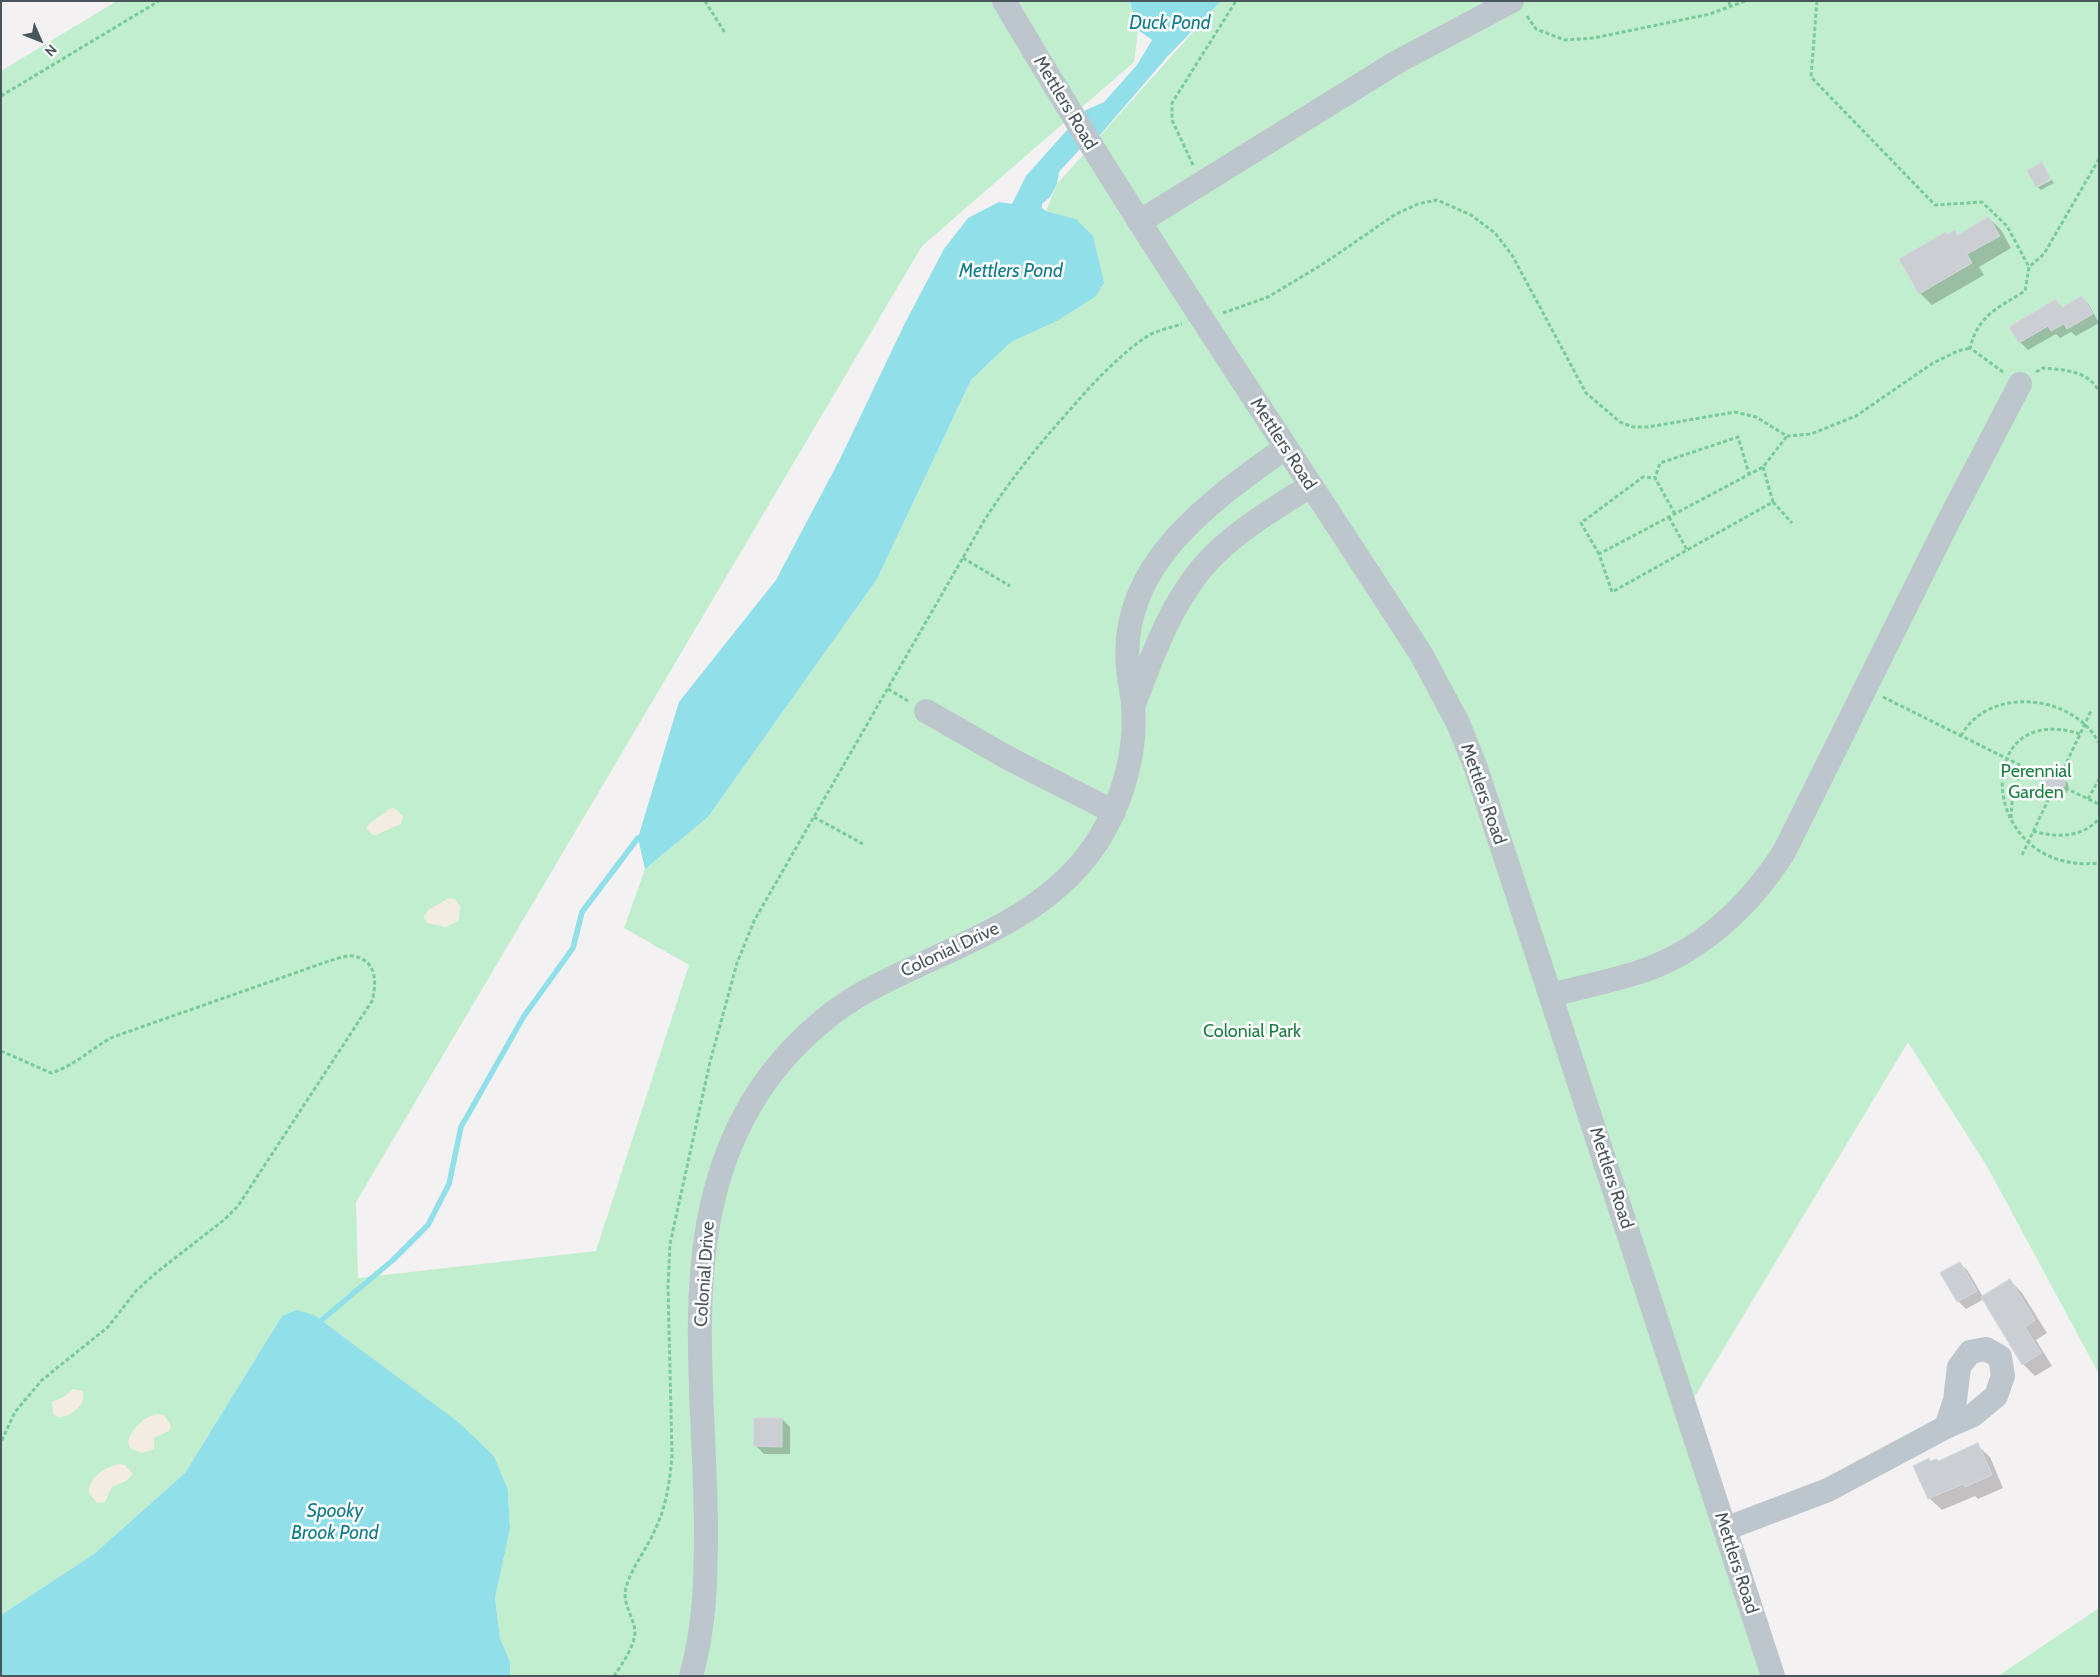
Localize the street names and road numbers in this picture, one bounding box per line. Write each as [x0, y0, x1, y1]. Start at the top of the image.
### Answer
street label: Mettlers Road [1029, 52, 1101, 154]
street label: Mettlers Road [1245, 394, 1321, 494]
street label: Mettlers Road [1456, 741, 1510, 847]
street label: Colonial Drive [897, 918, 1003, 982]
street label: Mettlers Road [1584, 1125, 1638, 1231]
street label: Colonial Drive [691, 1220, 719, 1328]
street label: Mettlers Road [1709, 1510, 1763, 1616]

